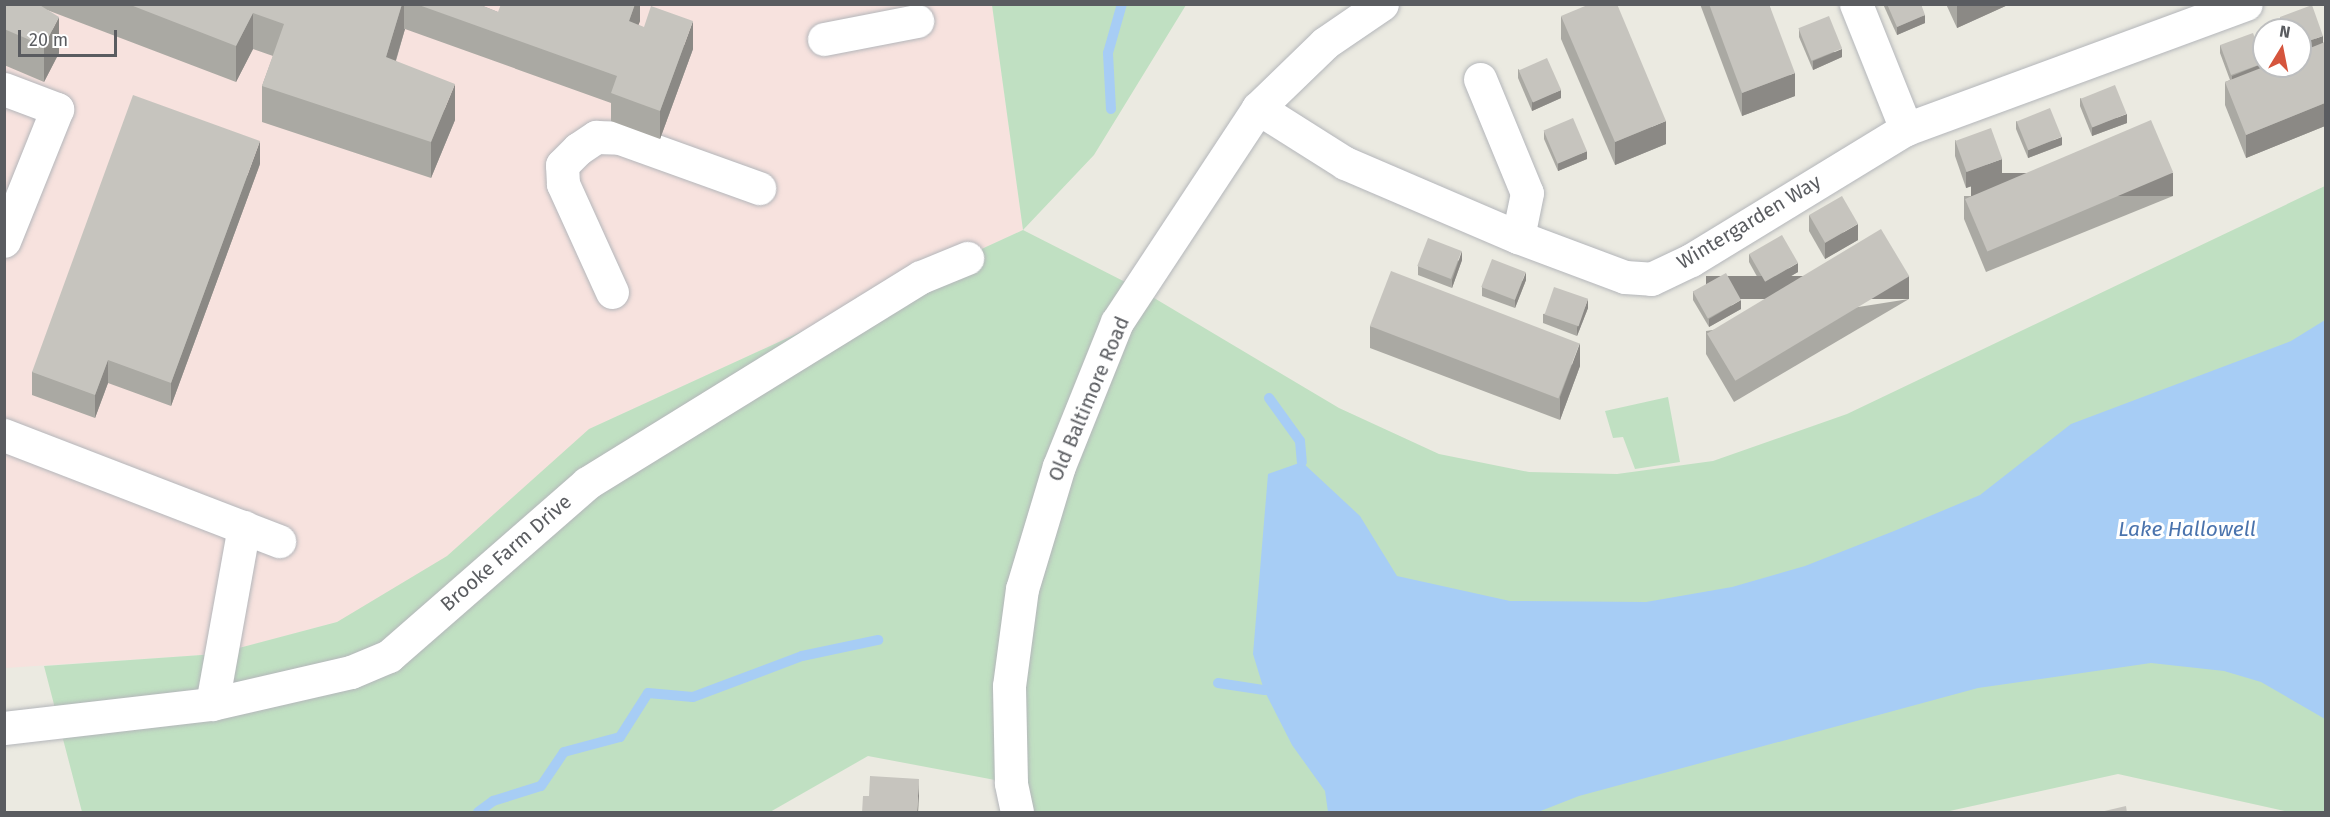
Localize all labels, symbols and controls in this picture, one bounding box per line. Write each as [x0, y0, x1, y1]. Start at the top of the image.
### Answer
scale bar [21, 18, 120, 56]
north arrow [2252, 18, 2312, 78]
text: N [2278, 21, 2292, 42]
text: 20 m [29, 29, 68, 51]
street label: Wintergarden Way [1673, 170, 1825, 274]
street label: Old Baltimore Road [1043, 313, 1135, 485]
street label: Brooke Farm Drive [436, 490, 576, 616]
water label: Lake Hallowell [2118, 516, 2256, 542]

